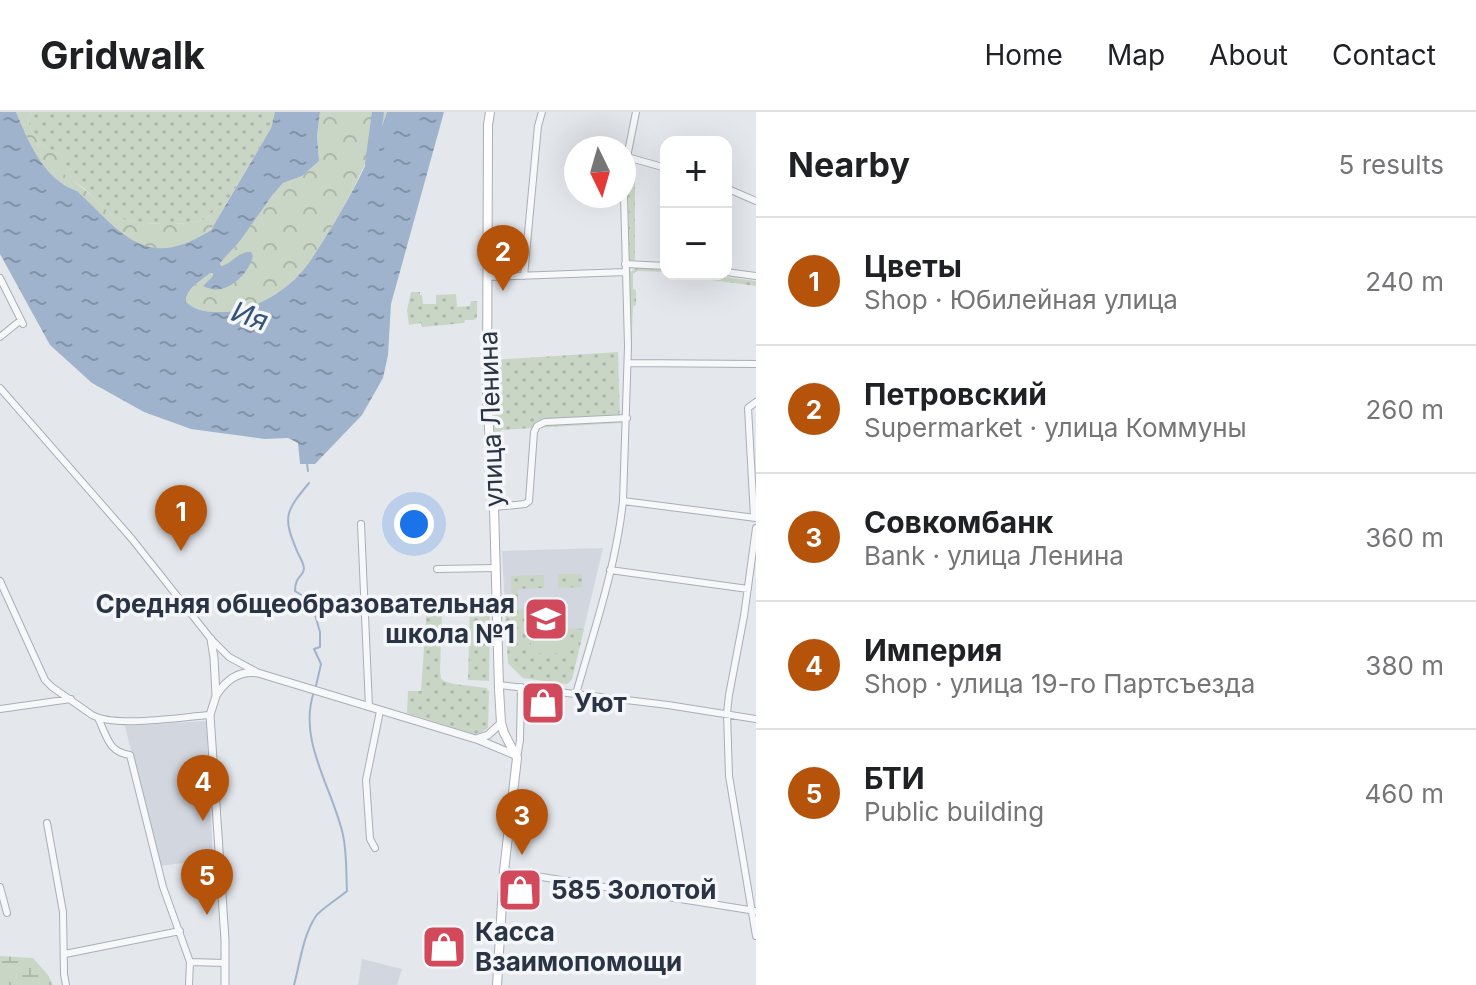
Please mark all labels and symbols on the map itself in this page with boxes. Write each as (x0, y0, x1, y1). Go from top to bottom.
north arrow (564, 136, 636, 208)
pin: 2 (477, 225, 529, 291)
water label: Ия (227, 294, 273, 338)
street label: улица Ленина (472, 330, 509, 508)
pin: 1 (155, 485, 207, 551)
your location (394, 504, 434, 544)
place label: Средняя общеобразовательная школа №1 (95, 588, 515, 649)
school or university icon: Средняя общеобразовательная школа №1 (522, 595, 570, 643)
shop icon: Уют (519, 679, 567, 727)
place label: Уют (574, 687, 627, 718)
pin: 4 (177, 755, 229, 821)
pin: 3 (496, 789, 548, 855)
pin: 5 (181, 849, 233, 915)
shop icon: 585 Золотой (496, 866, 544, 914)
place label: 585 Золотой (551, 874, 716, 905)
place label: Касса Взаимопомощи (475, 916, 682, 977)
shop icon: Касса Взаимопомощи (420, 923, 468, 971)

